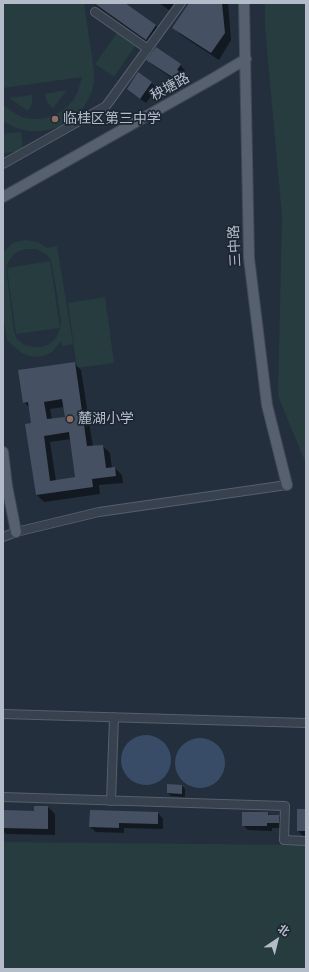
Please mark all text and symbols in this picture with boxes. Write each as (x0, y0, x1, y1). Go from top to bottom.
street label: 秧塘路 (148, 69, 192, 105)
place label: 临桂区第三中学 (63, 111, 161, 127)
marker: 临桂区第三中学 (50, 114, 60, 124)
street label: 三中路 (226, 225, 244, 267)
place label: 麓湖小学 (78, 411, 134, 427)
marker: 麓湖小学 (65, 414, 75, 424)
north arrow (257, 920, 297, 960)
text: 北 (275, 921, 292, 939)

